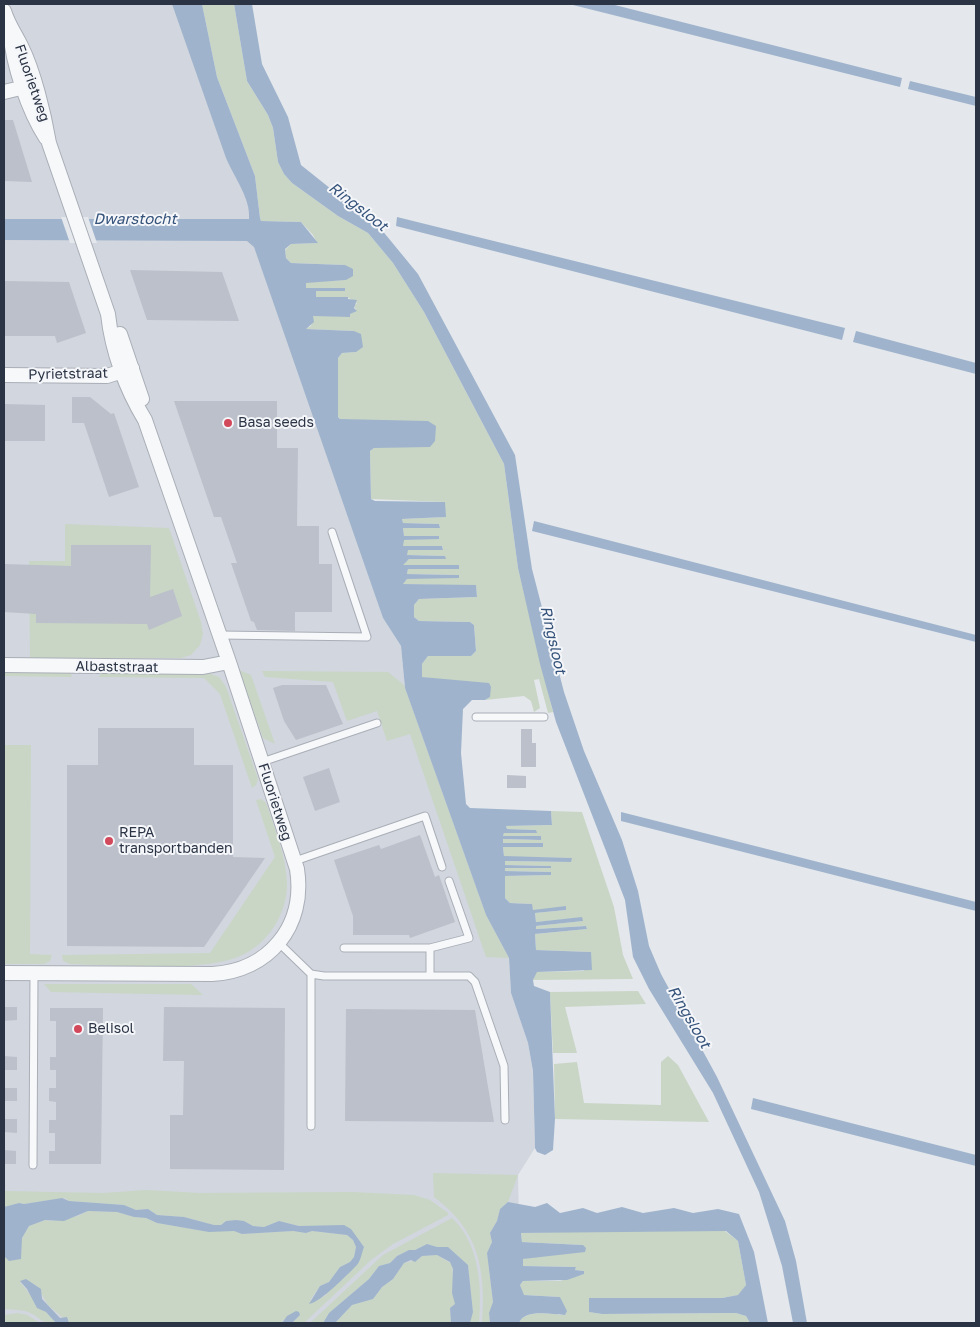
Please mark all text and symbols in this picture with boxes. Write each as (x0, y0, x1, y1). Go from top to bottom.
street label: Fluorietweg (11, 42, 53, 124)
water label: Ringsloot (325, 179, 391, 235)
water label: Dwarstocht (94, 210, 176, 228)
street label: Pyrietstraat (28, 365, 108, 383)
place label: Basa seeds (238, 415, 314, 431)
marker: Basa seeds (222, 417, 234, 429)
water label: Ringsloot (536, 604, 570, 676)
street label: Albaststraat (75, 658, 159, 676)
street label: Fluorietweg (255, 761, 295, 843)
place label: REPA transportbanden (119, 825, 233, 858)
marker: REPA transportbanden (103, 835, 115, 847)
water label: Ringsloot (664, 983, 714, 1051)
place label: Belisol (88, 1021, 134, 1037)
marker: Belisol (72, 1023, 84, 1035)

